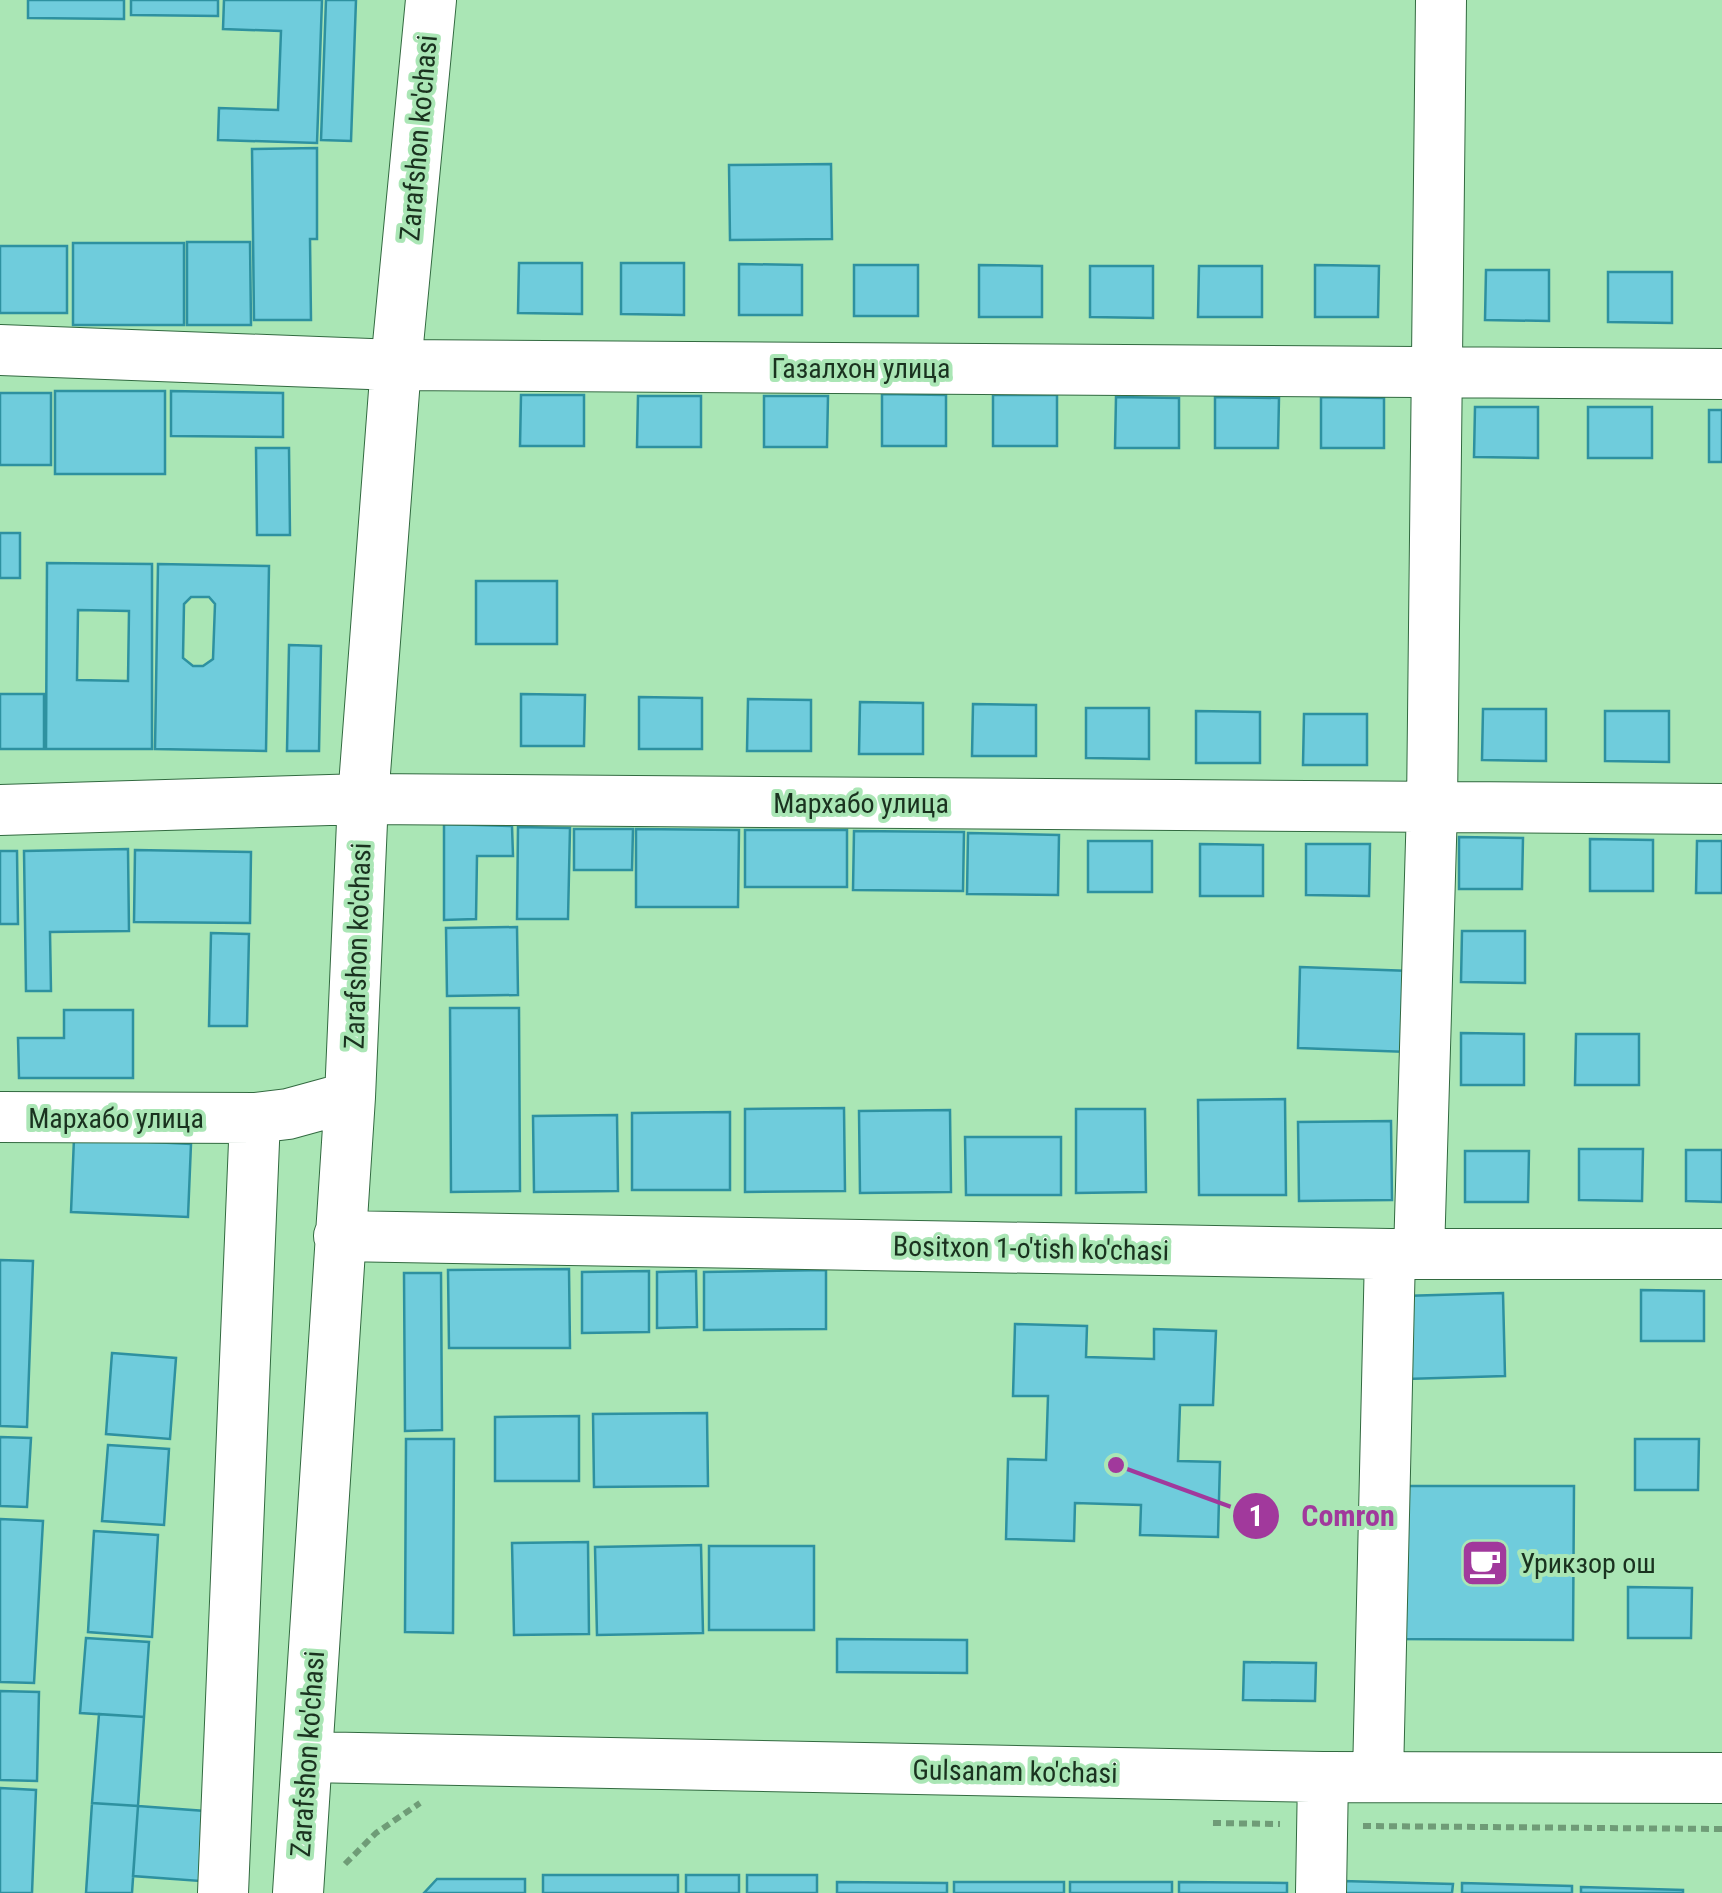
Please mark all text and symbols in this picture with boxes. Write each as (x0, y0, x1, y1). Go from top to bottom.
street label: Zarafshon ko'chasi (393, 34, 444, 242)
street label: Газалхон улица (772, 352, 950, 385)
street label: Мархабо улица (773, 787, 949, 820)
street label: Zarafshon ko'chasi (337, 842, 378, 1050)
street label: Мархабо улица (28, 1102, 204, 1135)
street label: Bositxon 1-o'tish ko'chasi (893, 1230, 1169, 1267)
callout: Сomron (1231, 1486, 1415, 1546)
text: 1 (1248, 1498, 1264, 1533)
text: Сomron (1301, 1498, 1395, 1533)
cafe icon: Урикзор ош (1459, 1537, 1511, 1589)
place label: Урикзор ош (1520, 1547, 1656, 1580)
street label: Zarafshon ko'chasi (284, 1650, 331, 1858)
street label: Gulsanam ko'chasi (912, 1753, 1118, 1790)

